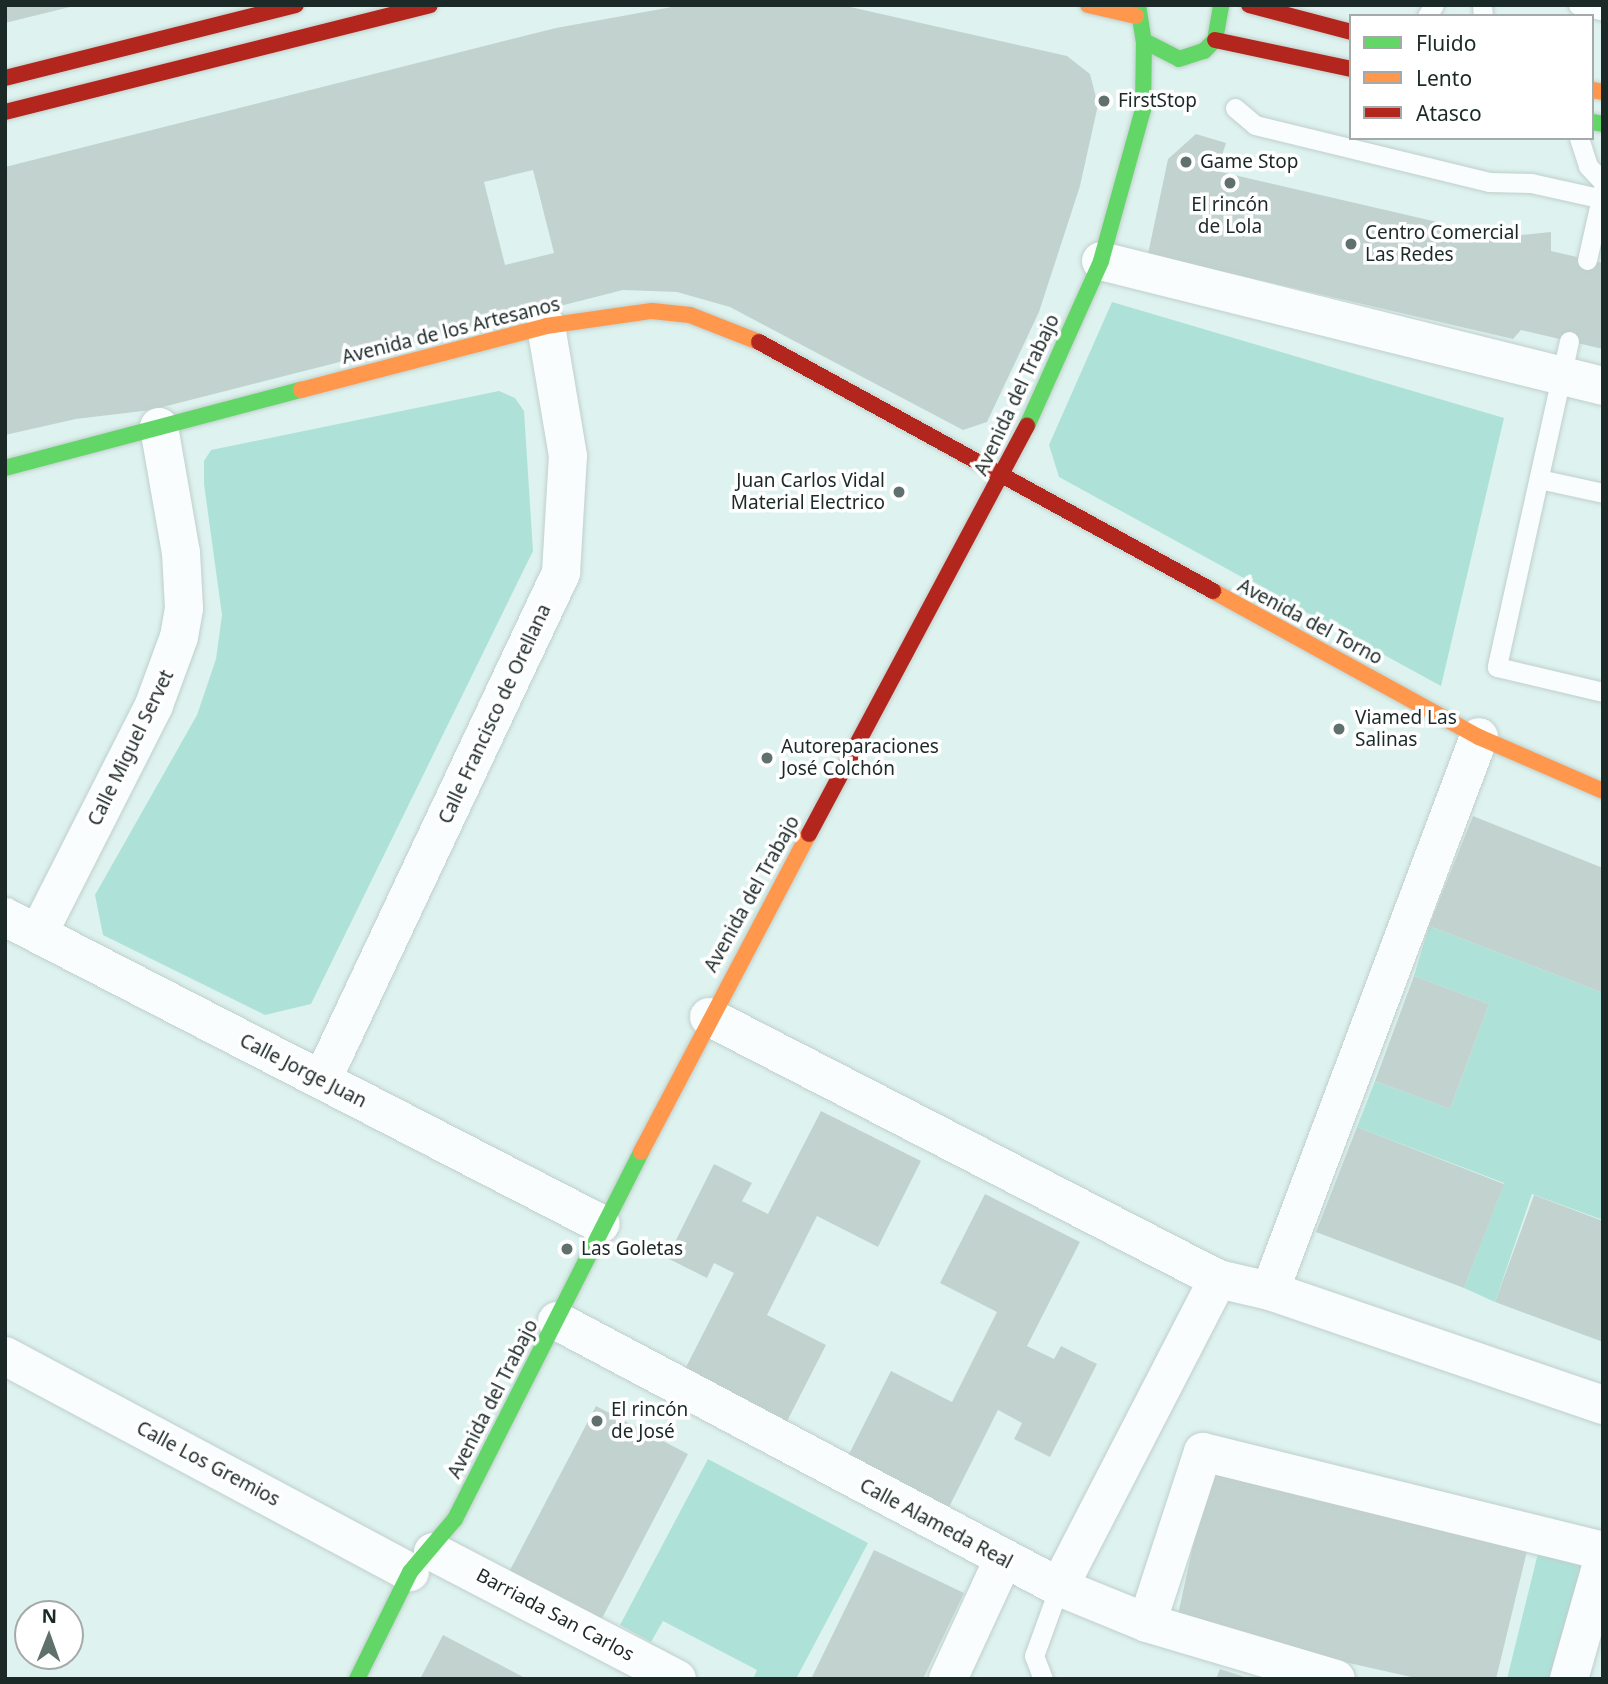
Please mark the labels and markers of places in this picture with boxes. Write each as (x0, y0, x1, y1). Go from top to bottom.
place label: FirstStop (1118, 90, 1197, 112)
marker: FirstStop (1096, 93, 1112, 109)
place label: Game Stop (1200, 151, 1298, 173)
marker: Game Stop (1178, 154, 1194, 170)
marker: El rincón de Lola (1222, 175, 1238, 191)
place label: El rincón de Lola (1191, 194, 1269, 238)
place label: Centro Comercial Las Redes (1365, 222, 1519, 266)
marker: Centro Comercial Las Redes (1343, 236, 1359, 252)
place label: Juan Carlos Vidal Material Electrico (731, 470, 885, 514)
marker: Juan Carlos Vidal Material Electrico (891, 484, 907, 500)
place label: Viamed Las Salinas (1355, 707, 1457, 751)
marker: Viamed Las Salinas (1329, 719, 1349, 739)
place label: Autoreparaciones José Colchón (781, 736, 939, 780)
marker: Autoreparaciones José Colchón (759, 750, 775, 766)
place label: Las Goletas (581, 1238, 683, 1260)
marker: Las Goletas (559, 1241, 575, 1257)
place label: El rincón de José (611, 1399, 688, 1443)
marker: El rincón de José (589, 1413, 605, 1429)

